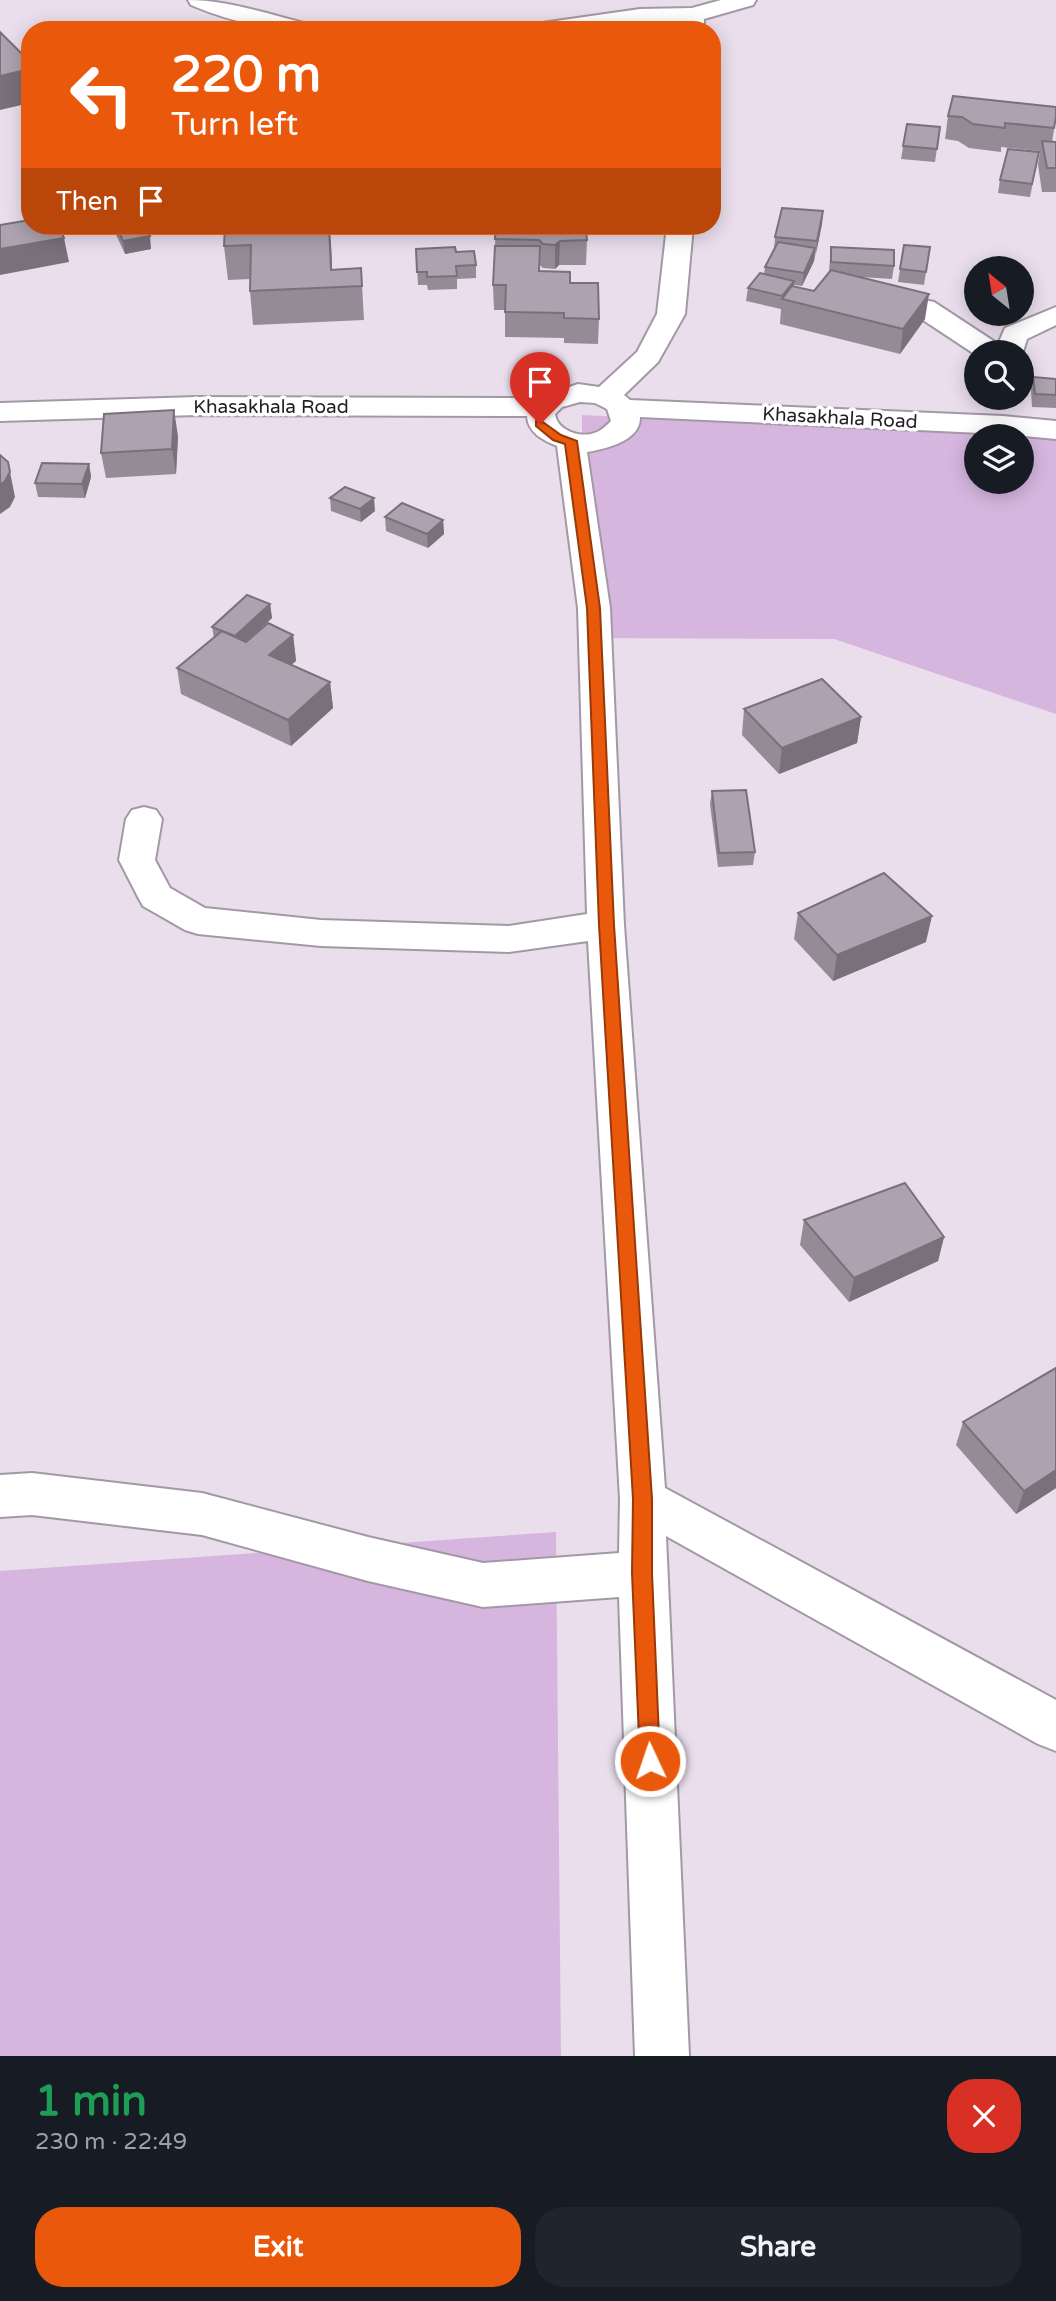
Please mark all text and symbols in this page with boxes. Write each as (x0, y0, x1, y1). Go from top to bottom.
text: 220 m (171, 46, 321, 105)
icon: left (56, 49, 147, 140)
text: Turn left (171, 106, 298, 144)
icon: arrive (132, 182, 170, 220)
text: Then (56, 186, 118, 217)
north arrow (964, 256, 1034, 326)
map controls (964, 256, 1034, 494)
button: search (964, 340, 1034, 410)
pin (510, 352, 570, 424)
icon: arrive (521, 363, 559, 401)
street label: Khasakhala Road (193, 396, 349, 418)
street label: Khasakhala Road (762, 403, 918, 433)
button: layers (964, 424, 1034, 494)
position arrow (613, 1724, 687, 1798)
text: 1 min (35, 2076, 147, 2127)
button: close (947, 2079, 1021, 2153)
text: 230 m · 22:49 (35, 2128, 187, 2156)
button: Exit (35, 2207, 521, 2287)
button: Share (535, 2207, 1021, 2287)

